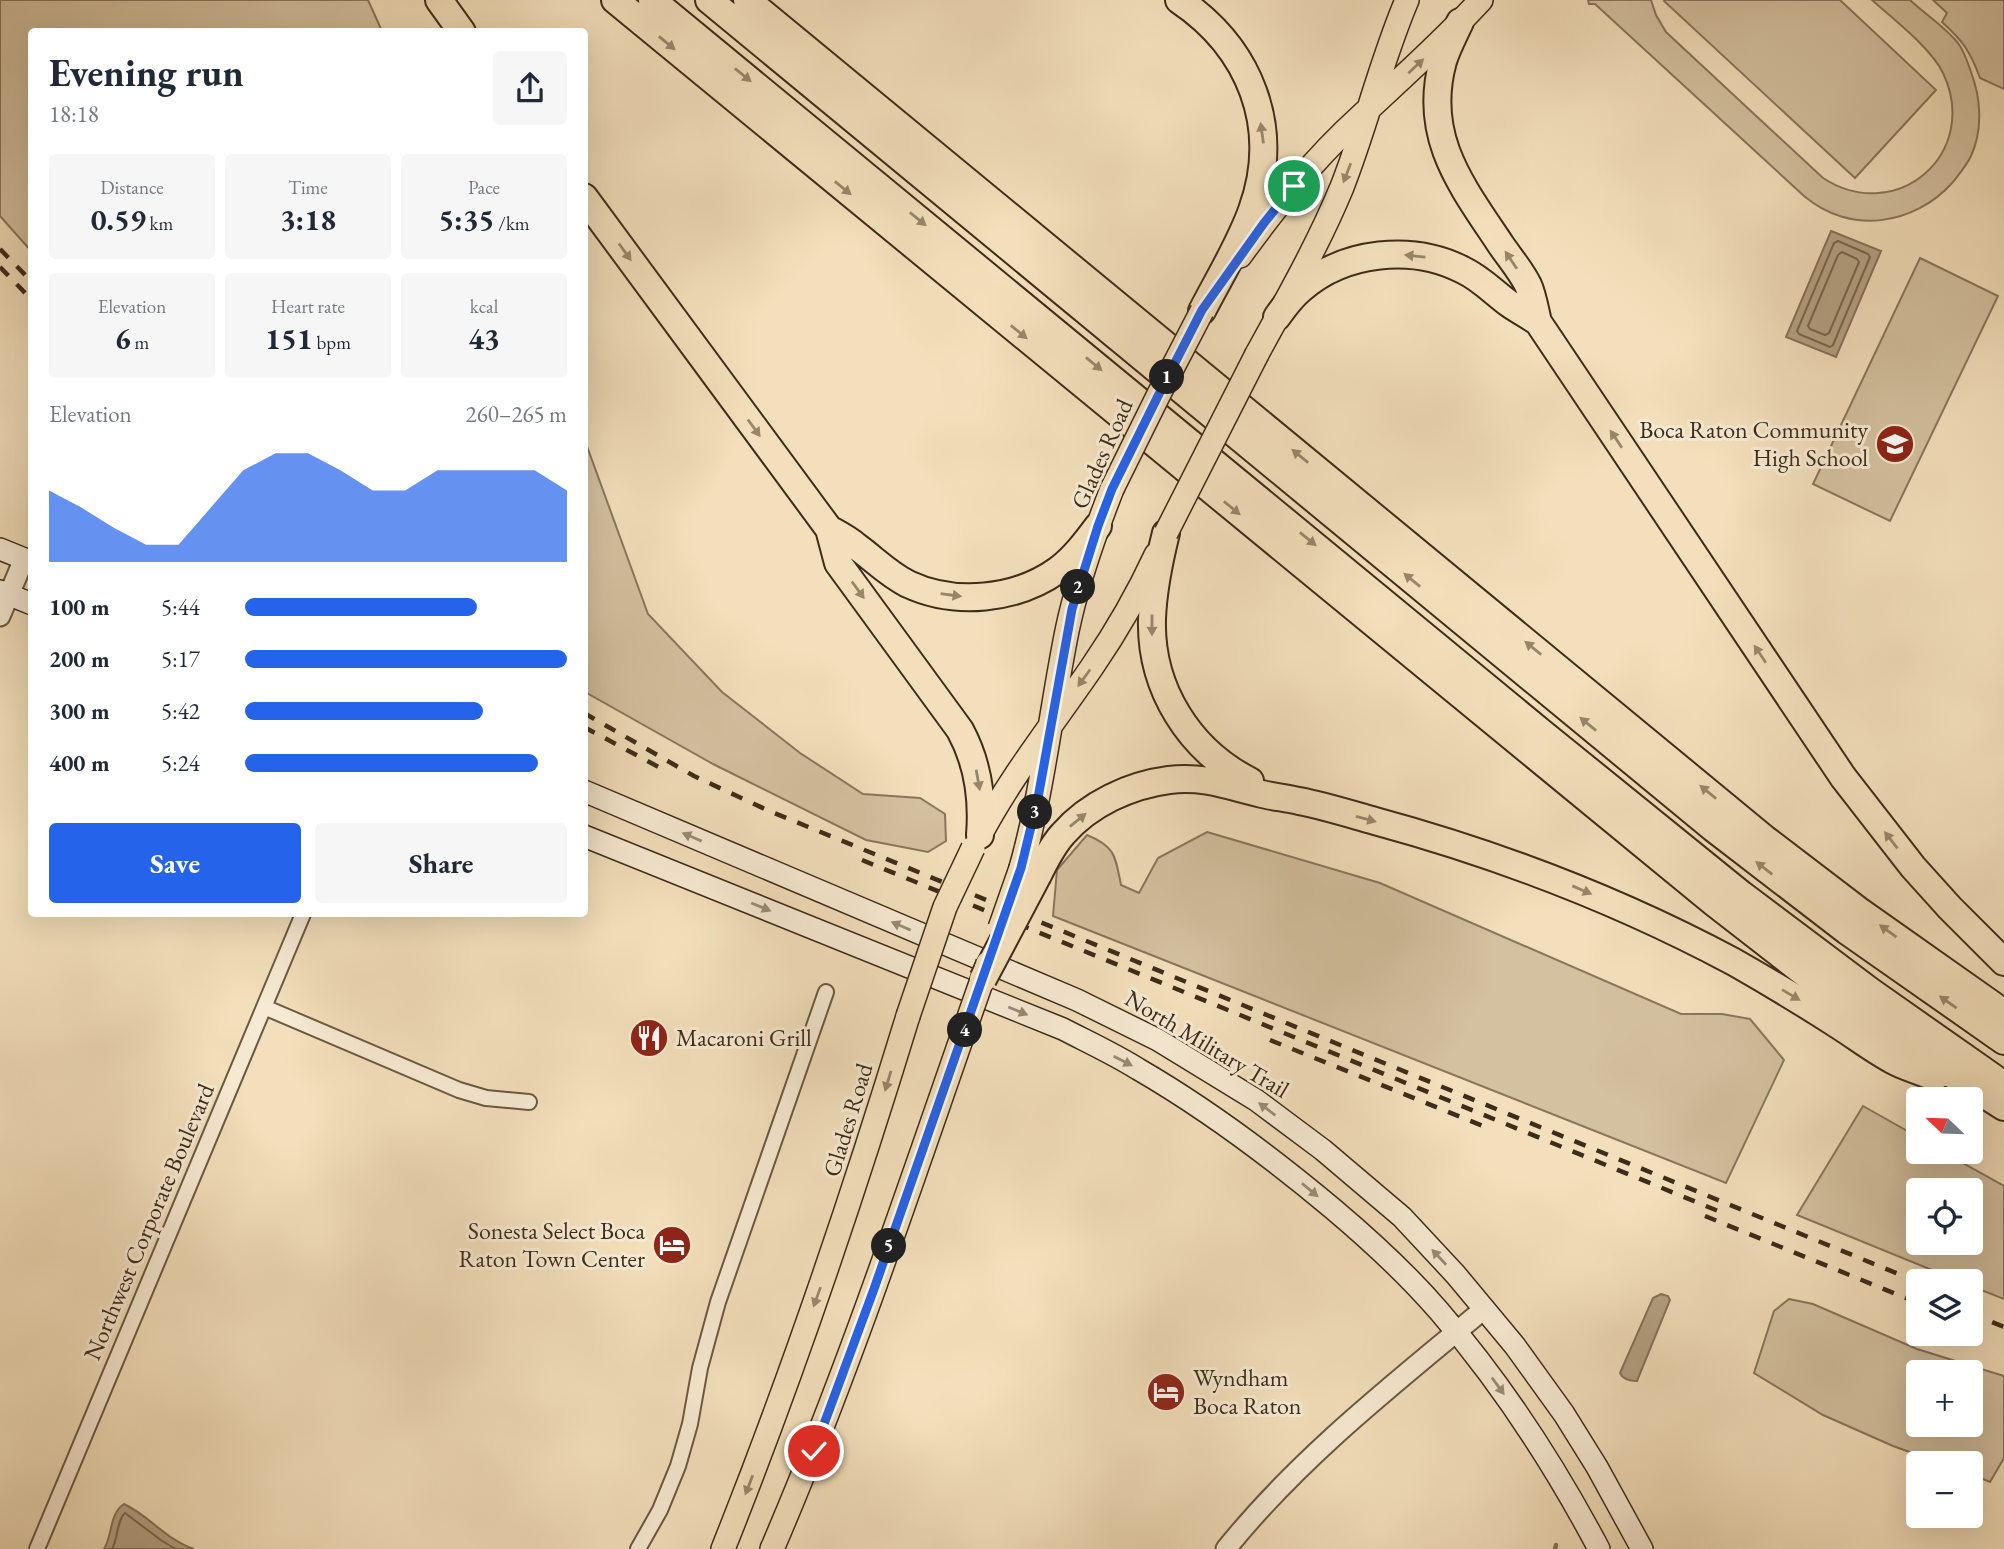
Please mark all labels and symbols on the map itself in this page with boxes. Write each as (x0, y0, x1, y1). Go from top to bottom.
one-way arrow (658, 36, 676, 51)
one-way arrow (1407, 58, 1424, 74)
one-way arrow (733, 67, 751, 82)
one-way arrow (1256, 122, 1267, 144)
pin (1264, 156, 1324, 216)
one-way arrow (1342, 162, 1353, 183)
one-way arrow (835, 180, 852, 195)
one-way arrow (910, 211, 927, 226)
one-way arrow (618, 243, 632, 262)
one-way arrow (1404, 251, 1426, 262)
one-way arrow (1504, 251, 1518, 269)
one-way arrow (1009, 325, 1027, 340)
one-way arrow (1085, 356, 1103, 371)
pin: 1 (1150, 360, 1184, 394)
street label: Glades Road (1064, 393, 1140, 514)
place label: Boca Raton Community High School (1639, 414, 1868, 473)
one-way arrow (747, 419, 761, 437)
school or university icon: Boca Raton Community High School (1874, 423, 1916, 465)
one-way arrow (1609, 430, 1623, 448)
one-way arrow (1292, 449, 1309, 464)
one-way arrow (1223, 501, 1241, 516)
one-way arrow (1299, 531, 1316, 546)
pin: 2 (1060, 570, 1096, 604)
one-way arrow (1404, 573, 1421, 588)
one-way arrow (850, 580, 865, 598)
one-way arrow (940, 590, 962, 601)
one-way arrow (1146, 614, 1158, 636)
one-way arrow (1524, 640, 1542, 655)
one-way arrow (1753, 645, 1767, 663)
one-way arrow (1078, 669, 1092, 687)
one-way arrow (1579, 717, 1597, 732)
one-way arrow (973, 769, 984, 791)
one-way arrow (1700, 785, 1718, 800)
pin: 3 (1018, 794, 1052, 830)
one-way arrow (1069, 813, 1087, 828)
one-way arrow (1356, 814, 1378, 825)
one-way arrow (681, 831, 702, 842)
one-way arrow (1884, 831, 1898, 849)
one-way arrow (1756, 861, 1774, 876)
one-way arrow (1572, 884, 1592, 896)
one-way arrow (751, 902, 772, 913)
one-way arrow (891, 920, 911, 932)
one-way arrow (1879, 924, 1897, 938)
street label: North Military Trail (1120, 982, 1295, 1105)
one-way arrow (1781, 989, 1800, 1002)
one-way arrow (1939, 995, 1957, 1009)
one-way arrow (1007, 1006, 1028, 1017)
pin: 4 (948, 1012, 982, 1048)
restaurant icon: Macaroni Grill (628, 1017, 670, 1059)
place label: Macaroni Grill (676, 1022, 812, 1053)
one-way arrow (1114, 1054, 1134, 1066)
street label: Glades Road (816, 1059, 880, 1180)
one-way arrow (882, 1071, 892, 1092)
street label: Northwest Corporate Boulevard (76, 1078, 221, 1365)
north arrow (1906, 1087, 1983, 1164)
one-way arrow (1259, 1101, 1277, 1116)
one-way arrow (1302, 1182, 1319, 1197)
place label: Sonesta Select Boca Raton Town Center (458, 1215, 645, 1274)
hotel icon: Sonesta Select Boca Raton Town Center (651, 1224, 693, 1266)
pin: 5 (872, 1228, 906, 1264)
one-way arrow (1431, 1248, 1447, 1266)
one-way arrow (811, 1287, 822, 1308)
place label: Wyndham Boca Raton (1193, 1362, 1302, 1421)
hotel icon: Wyndham Boca Raton (1145, 1371, 1187, 1413)
one-way arrow (1491, 1377, 1505, 1395)
pin (784, 1421, 844, 1481)
one-way arrow (743, 1474, 754, 1495)

